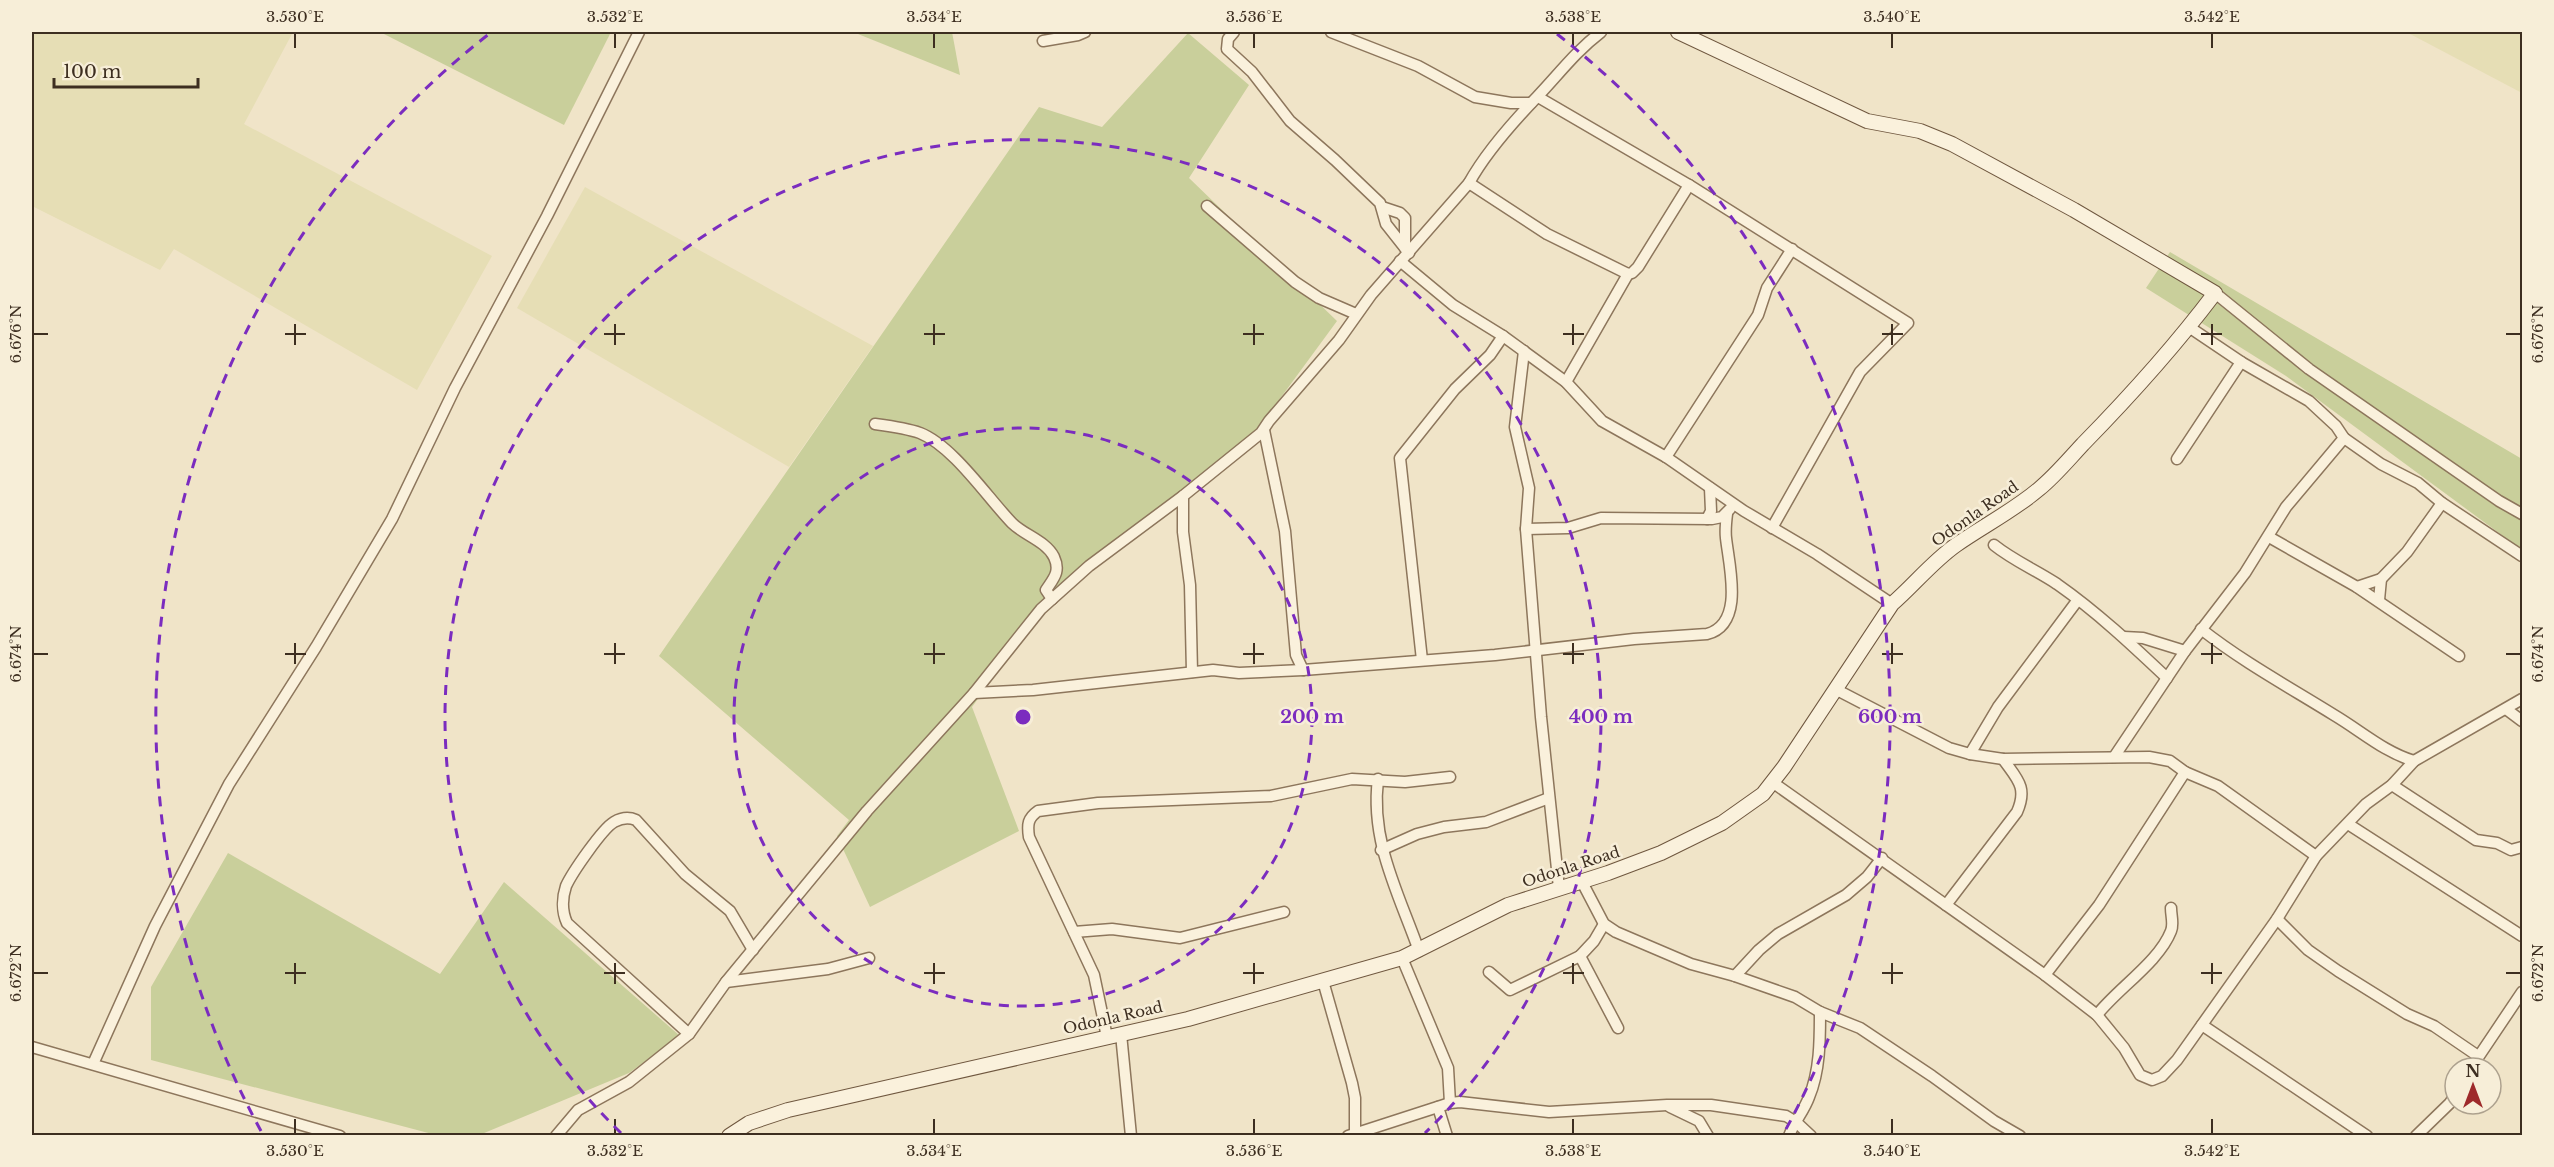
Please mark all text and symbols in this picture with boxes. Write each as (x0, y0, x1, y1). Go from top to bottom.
text: 3.530°E (266, 7, 324, 26)
text: 3.532°E (587, 7, 643, 26)
text: 3.534°E (906, 7, 962, 26)
text: 3.536°E (1226, 7, 1282, 26)
text: 3.538°E (1545, 7, 1601, 26)
text: 3.540°E (1863, 7, 1921, 26)
text: 3.542°E (2184, 7, 2240, 26)
scale bar (54, 51, 198, 89)
text: 100 m (63, 61, 121, 83)
text: 6.676°N (6, 305, 25, 363)
text: 6.676°N (2528, 305, 2547, 363)
street label: Odonla Road (1928, 477, 2022, 551)
text: 6.674°N (6, 625, 25, 683)
text: 6.674°N (2528, 625, 2547, 683)
text: 200 m (1280, 706, 1344, 728)
text: 400 m (1569, 706, 1633, 728)
text: 600 m (1858, 706, 1922, 728)
centre of rings (1013, 707, 1033, 727)
street label: Odonla Road (1520, 842, 1622, 891)
text: 6.672°N (6, 944, 25, 1002)
text: 6.672°N (2528, 944, 2547, 1002)
street label: Odonla Road (1061, 997, 1165, 1038)
north arrow (2443, 1056, 2503, 1116)
text: N (2465, 1061, 2481, 1081)
text: 3.530°E (266, 1141, 324, 1160)
text: 3.532°E (587, 1141, 643, 1160)
text: 3.534°E (906, 1141, 962, 1160)
text: 3.536°E (1226, 1141, 1282, 1160)
text: 3.538°E (1545, 1141, 1601, 1160)
text: 3.540°E (1863, 1141, 1921, 1160)
text: 3.542°E (2184, 1141, 2240, 1160)

